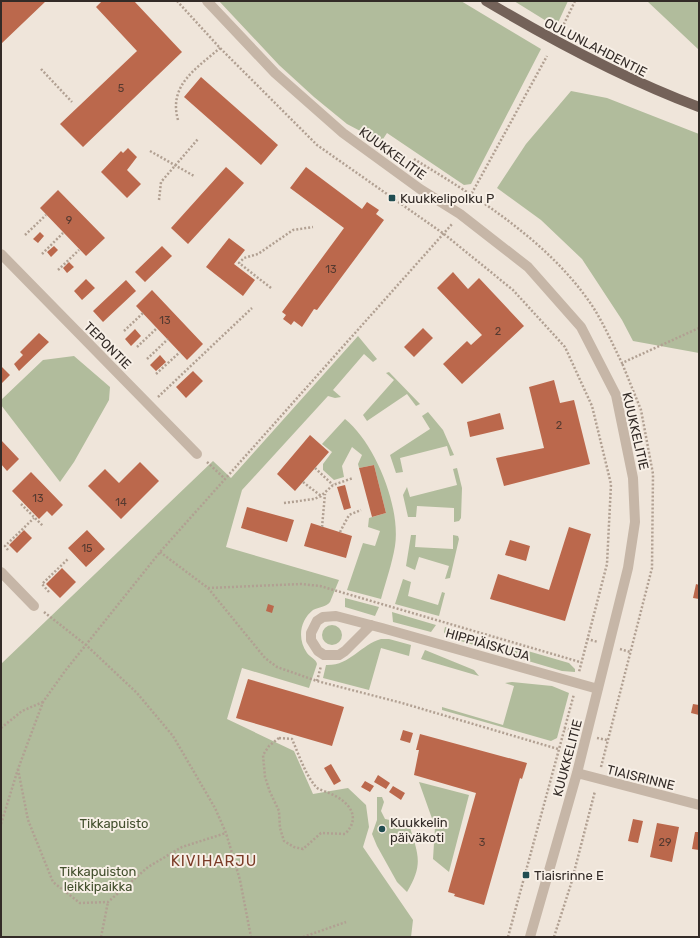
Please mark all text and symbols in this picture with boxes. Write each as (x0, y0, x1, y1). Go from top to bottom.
street label: OULUNLAHDENTIE (542, 15, 650, 80)
house number: 5 (118, 82, 125, 95)
street label: KUUKKELITIE (356, 124, 429, 183)
place label: Kuukkelipolku P (400, 191, 494, 206)
marker: Kuukkelipolku P (387, 193, 397, 203)
house number: 9 (66, 214, 72, 227)
house number: 13 (325, 263, 337, 276)
house number: 13 (159, 314, 171, 327)
street label: TEPONTIE (81, 319, 134, 372)
house number: 2 (495, 325, 501, 338)
street label: KUUKKELITIE (619, 391, 652, 472)
house number: 2 (556, 419, 562, 432)
house number: 13 (32, 492, 44, 505)
house number: 14 (115, 496, 127, 509)
house number: 15 (81, 542, 93, 555)
street label: HIPPIÄISKUJA (444, 625, 532, 664)
street label: KUUKKELITIE (550, 718, 585, 798)
street label: TIAISRINNE (605, 762, 676, 793)
place label: Kuukkelin päiväkoti (390, 815, 448, 845)
park label: Tikkapuisto (80, 816, 148, 831)
marker: Kuukkelin päiväkoti (377, 824, 387, 834)
house number: 3 (479, 836, 486, 849)
house number: 29 (659, 836, 671, 849)
district label: KIVIHARJU (171, 852, 257, 870)
park label: Tikkapuiston leikkipaikka (60, 864, 136, 894)
place label: Tiaisrinne E (534, 868, 604, 883)
marker: Tiaisrinne E (521, 870, 531, 880)

